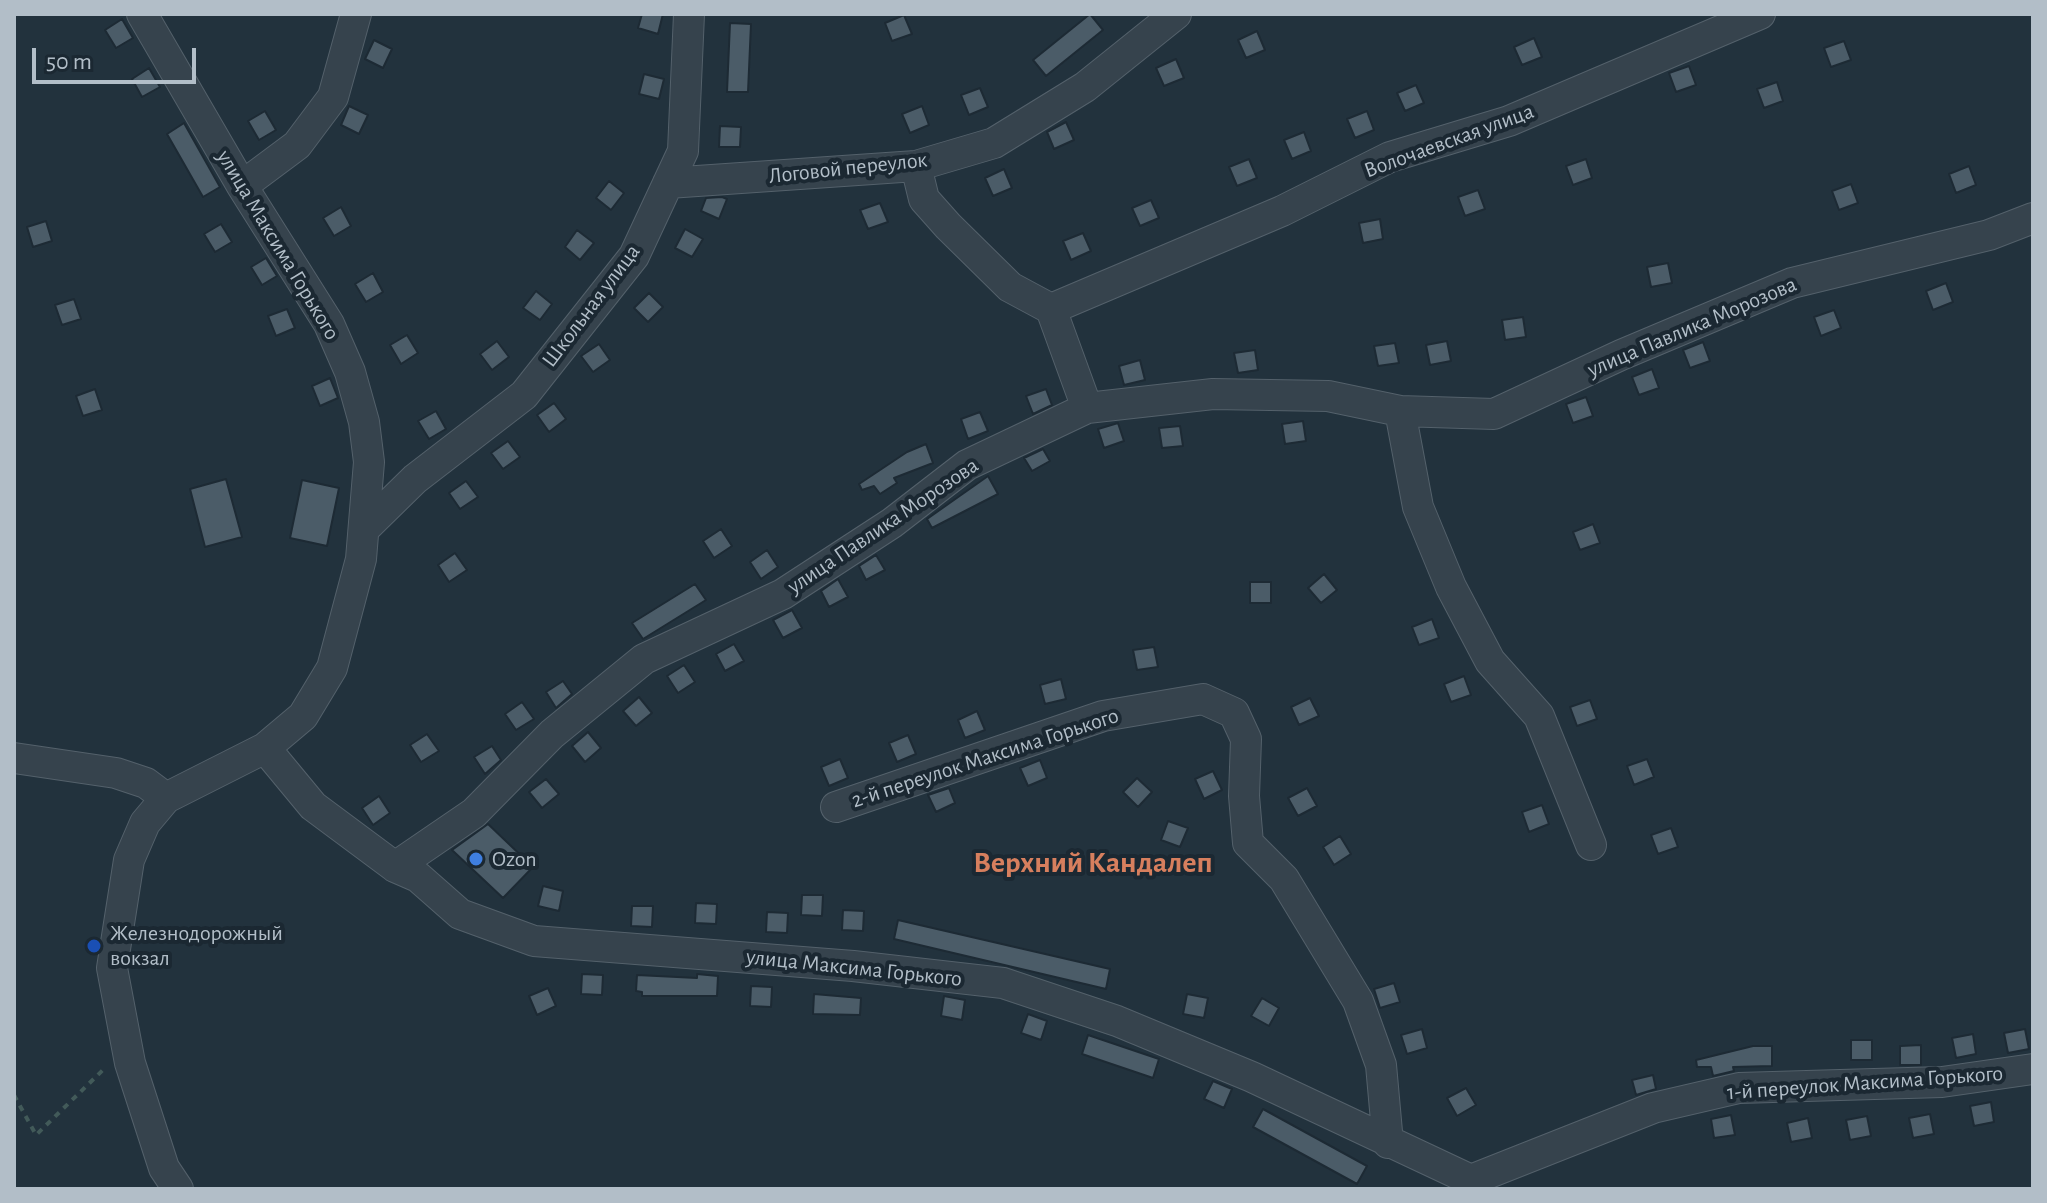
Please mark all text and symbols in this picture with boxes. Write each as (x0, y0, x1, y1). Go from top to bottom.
scale bar (36, 32, 200, 82)
text: 50 m (46, 50, 92, 74)
street label: Волочаевская улица (1361, 98, 1537, 184)
street label: улица Максима Горького (211, 145, 345, 345)
street label: Логовой переулок (767, 147, 929, 189)
street label: Школьная улица (536, 239, 646, 373)
street label: улица Павлика Морозова (1584, 271, 1800, 383)
street label: улица Павлика Морозова (783, 452, 983, 600)
street label: 2-й переулок Максима Горького (848, 702, 1122, 814)
district label: Верхний Кандалеп (973, 845, 1213, 881)
place label: Ozon (492, 846, 537, 872)
marker: Ozon (467, 850, 485, 868)
place label: Железнодорожный вокзал (110, 920, 283, 972)
marker: Железнодорожный вокзал (85, 937, 103, 955)
street label: улица Максима Горького (745, 944, 963, 992)
street label: 1-й переулок Максима Горького (1726, 1060, 2004, 1106)

